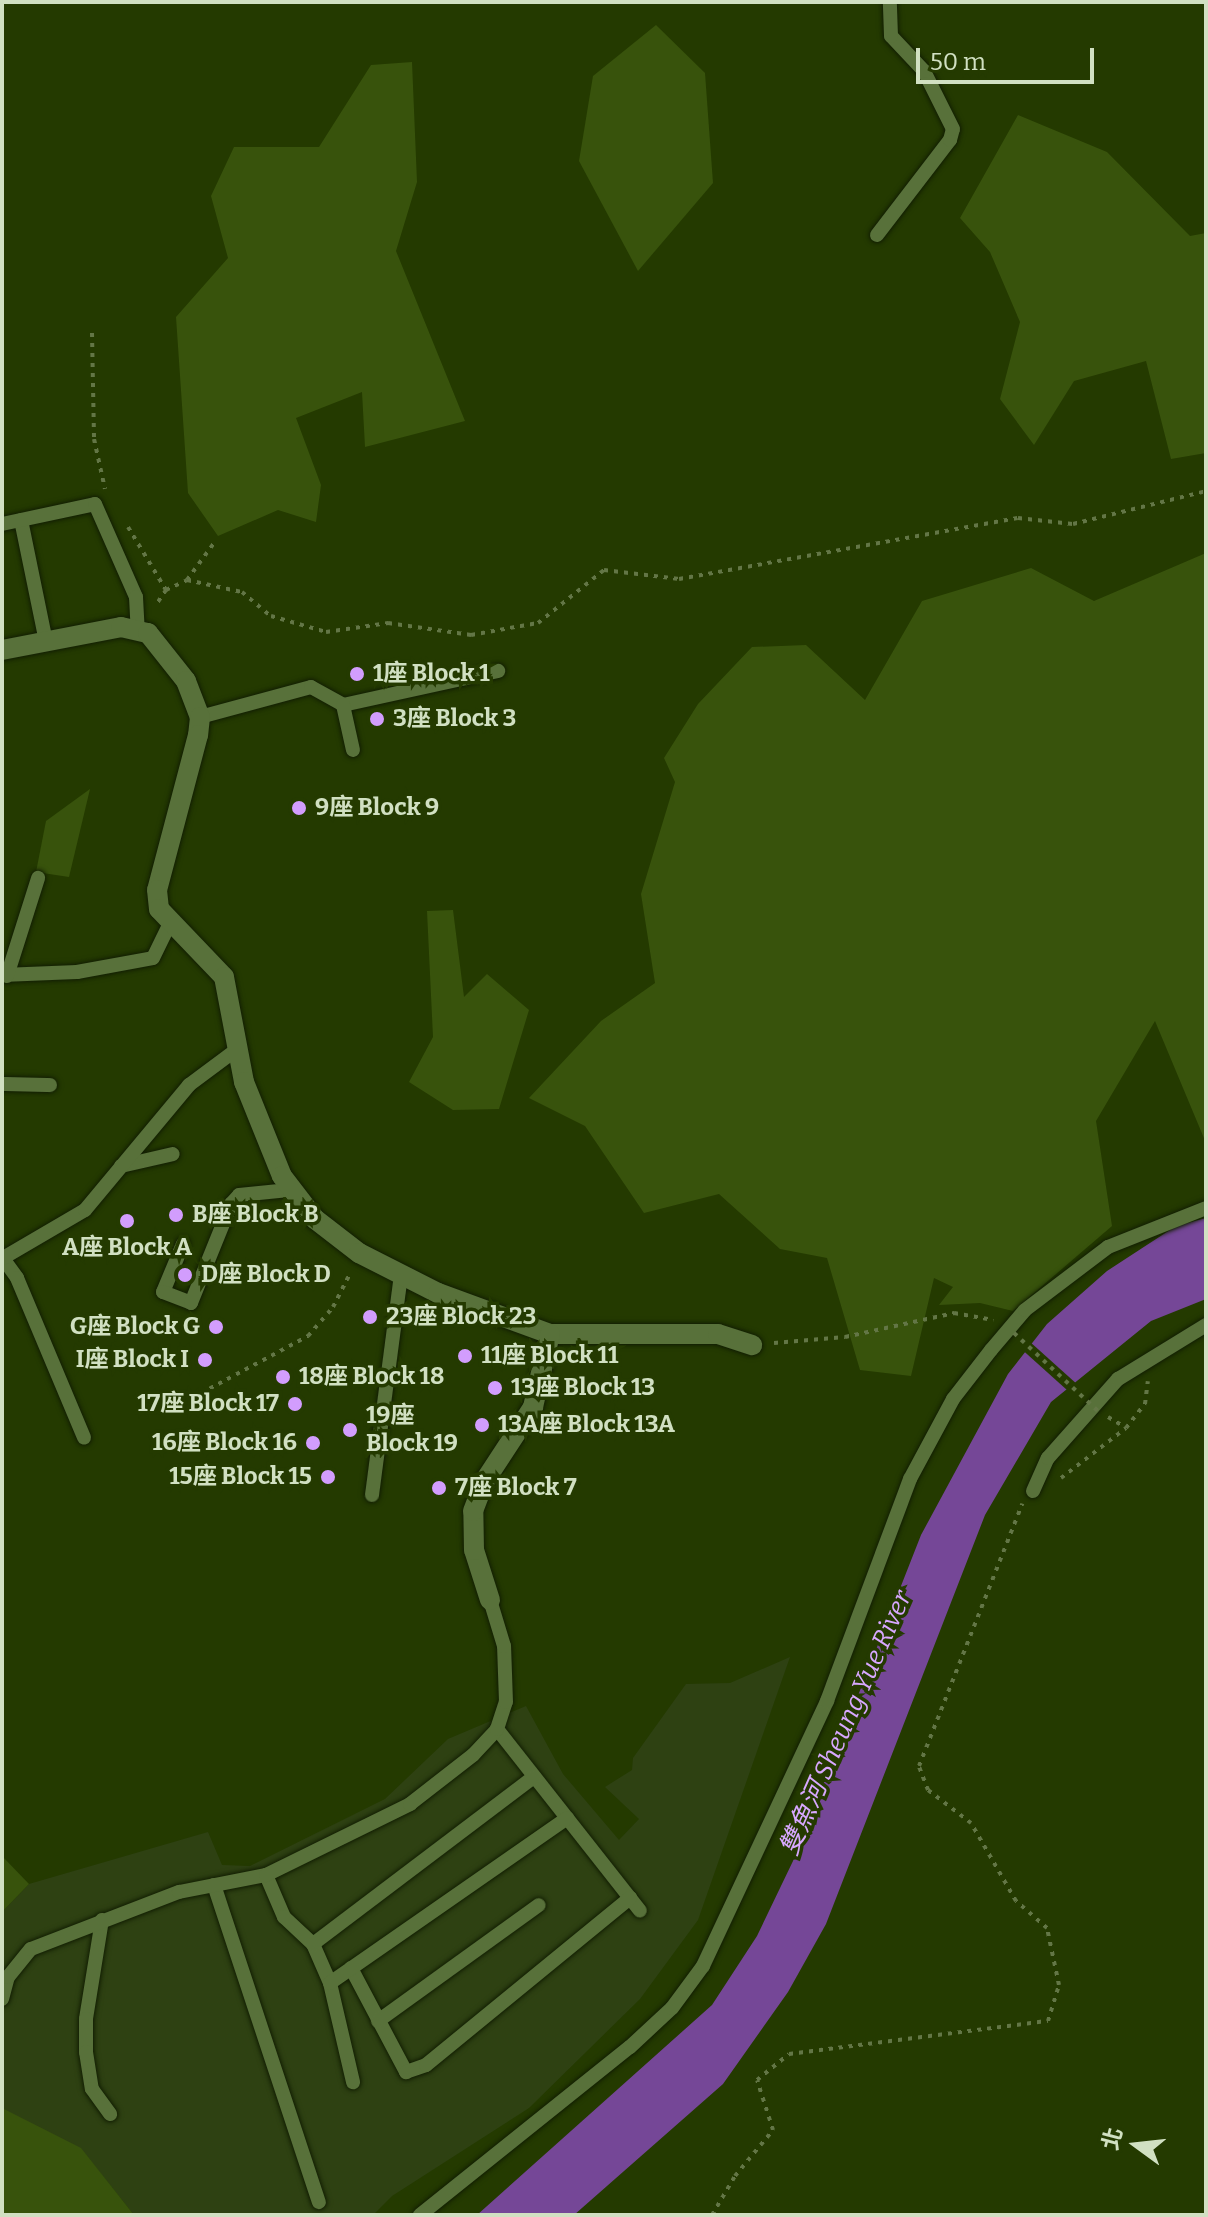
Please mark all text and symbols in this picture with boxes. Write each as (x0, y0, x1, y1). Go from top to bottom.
scale bar (920, 32, 1098, 82)
text: 50 m (930, 48, 986, 76)
place label: 1座 Block 1 (373, 660, 490, 688)
marker: 1座 Block 1 (348, 665, 366, 683)
place label: 3座 Block 3 (393, 705, 516, 733)
marker: 3座 Block 3 (368, 710, 386, 728)
place label: 9座 Block 9 (315, 794, 439, 822)
marker: 9座 Block 9 (290, 799, 308, 817)
place label: B座 Block B (192, 1201, 319, 1229)
marker: B座 Block B (167, 1206, 185, 1224)
marker: A座 Block A (118, 1212, 136, 1230)
place label: A座 Block A (62, 1234, 192, 1262)
place label: D座 Block D (201, 1261, 331, 1289)
marker: D座 Block D (176, 1266, 194, 1284)
place label: 23座 Block 23 (386, 1303, 536, 1331)
marker: 23座 Block 23 (361, 1308, 379, 1326)
place label: G座 Block G (70, 1313, 200, 1341)
marker: G座 Block G (207, 1318, 225, 1336)
place label: 11座 Block 11 (481, 1342, 618, 1370)
place label: I座 Block I (76, 1346, 189, 1374)
marker: 11座 Block 11 (456, 1347, 474, 1365)
marker: I座 Block I (196, 1351, 214, 1369)
place label: 18座 Block 18 (299, 1363, 444, 1391)
marker: 18座 Block 18 (274, 1368, 292, 1386)
place label: 13座 Block 13 (511, 1374, 655, 1402)
marker: 13座 Block 13 (486, 1379, 504, 1397)
place label: 17座 Block 17 (137, 1390, 279, 1418)
marker: 17座 Block 17 (286, 1395, 304, 1413)
place label: 19座 Block 19 (366, 1402, 458, 1458)
place label: 13A座 Block 13A (498, 1411, 675, 1439)
marker: 13A座 Block 13A (473, 1416, 491, 1434)
marker: 19座 Block 19 (341, 1421, 359, 1439)
place label: 16座 Block 16 (152, 1429, 297, 1457)
marker: 16座 Block 16 (304, 1434, 322, 1452)
place label: 15座 Block 15 (169, 1463, 312, 1491)
marker: 15座 Block 15 (319, 1468, 337, 1486)
place label: 7座 Block 7 (455, 1474, 577, 1502)
marker: 7座 Block 7 (430, 1479, 448, 1497)
water label: 雙魚河 Sheung Yue River (774, 1586, 918, 1860)
north arrow (1096, 2105, 1176, 2185)
text: 北 (1096, 2125, 1128, 2153)

